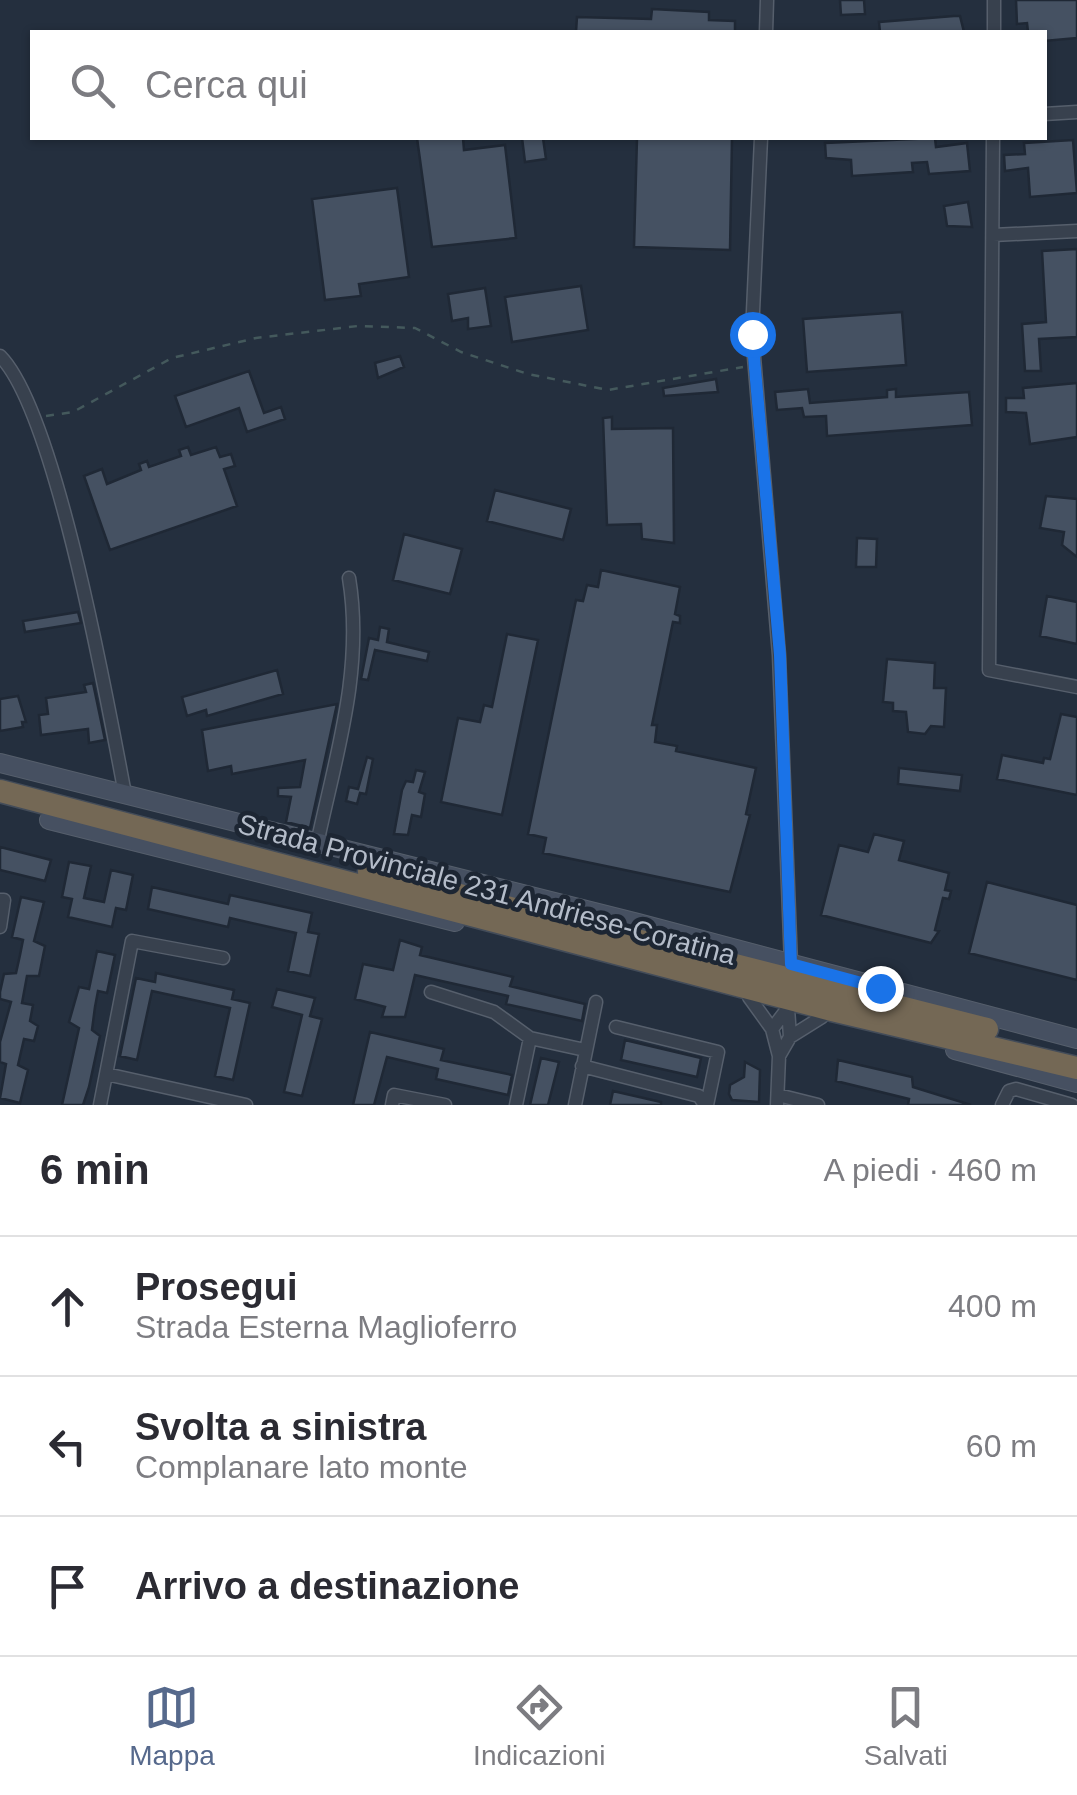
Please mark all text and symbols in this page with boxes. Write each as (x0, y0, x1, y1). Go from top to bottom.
search box (30, 30, 1047, 140)
icon: search (65, 58, 120, 113)
text: Cerca qui (145, 64, 308, 106)
route start (730, 312, 776, 358)
street label: Strada Provinciale 231 Andriese-Coratina (235, 808, 739, 971)
route end (858, 966, 904, 1012)
text: 6 min (40, 1146, 150, 1193)
text: A piedi · 460 m (824, 1152, 1037, 1188)
text: Prosegui (135, 1266, 298, 1308)
icon: ahead (40, 1279, 95, 1334)
text: 400 m (948, 1288, 1037, 1324)
text: Strada Esterna Maglioferro (135, 1309, 517, 1345)
text: Svolta a sinistra (135, 1406, 426, 1448)
icon: left (40, 1419, 95, 1474)
text: 60 m (966, 1428, 1037, 1464)
text: Complanare lato monte (135, 1449, 468, 1485)
icon: arrive (40, 1559, 95, 1614)
text: Arrivo a destinazione (135, 1565, 519, 1607)
tab: Mappa (129, 1680, 215, 1772)
tab: Indicazioni (473, 1680, 605, 1772)
tab: Salvati (864, 1680, 948, 1772)

